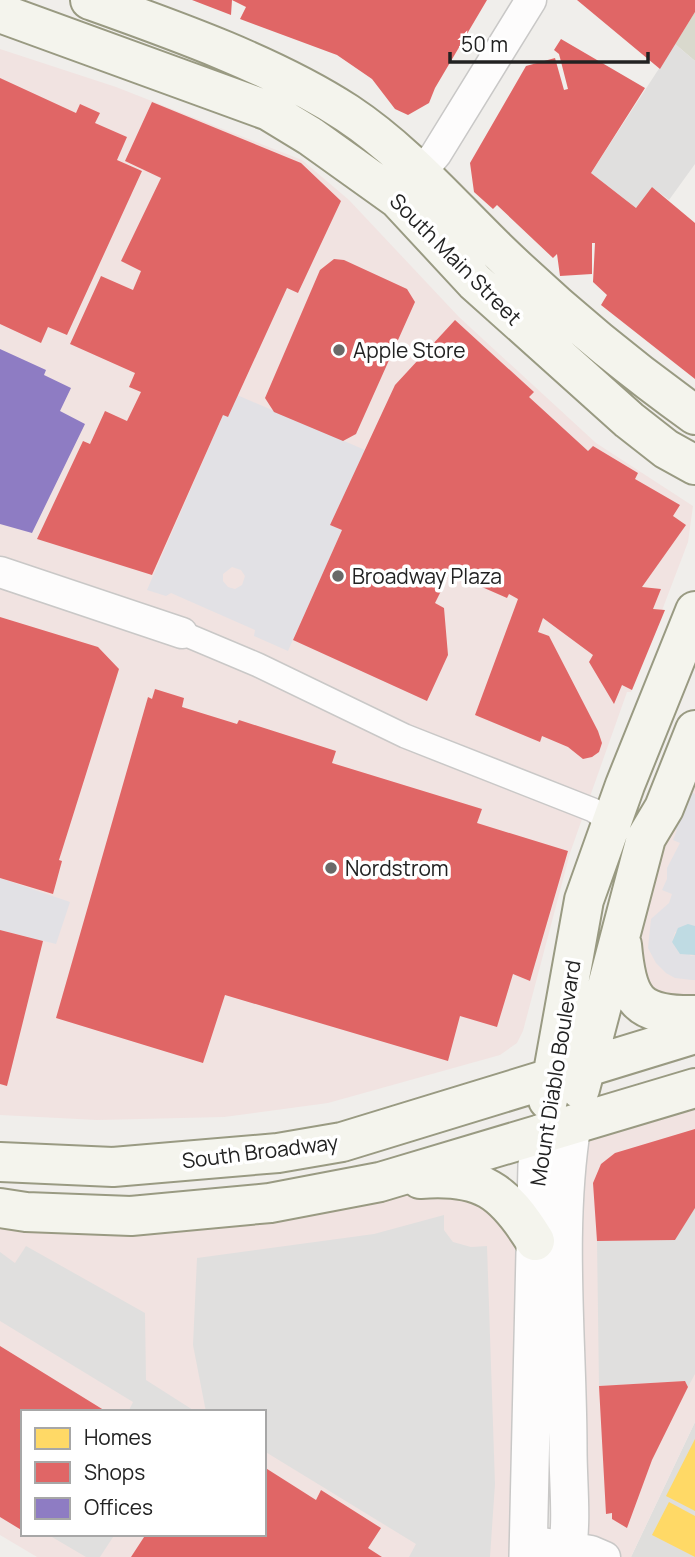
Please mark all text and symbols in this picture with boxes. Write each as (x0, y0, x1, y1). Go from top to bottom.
scale bar (450, 21, 648, 65)
text: 50 m (461, 30, 508, 58)
street label: South Main Street (384, 187, 528, 331)
place label: Apple Store (353, 336, 466, 364)
marker: Apple Store (331, 342, 347, 358)
place label: Broadway Plaza (352, 562, 502, 590)
marker: Broadway Plaza (330, 568, 346, 584)
place label: Nordstrom (345, 854, 449, 882)
marker: Nordstrom (323, 860, 339, 876)
street label: Mount Diablo Boulevard (523, 958, 587, 1188)
street label: South Broadway (180, 1128, 340, 1174)
legend (21, 1410, 266, 1536)
text: Homes (84, 1423, 152, 1451)
text: Shops (84, 1458, 145, 1486)
text: Offices (84, 1493, 153, 1521)

